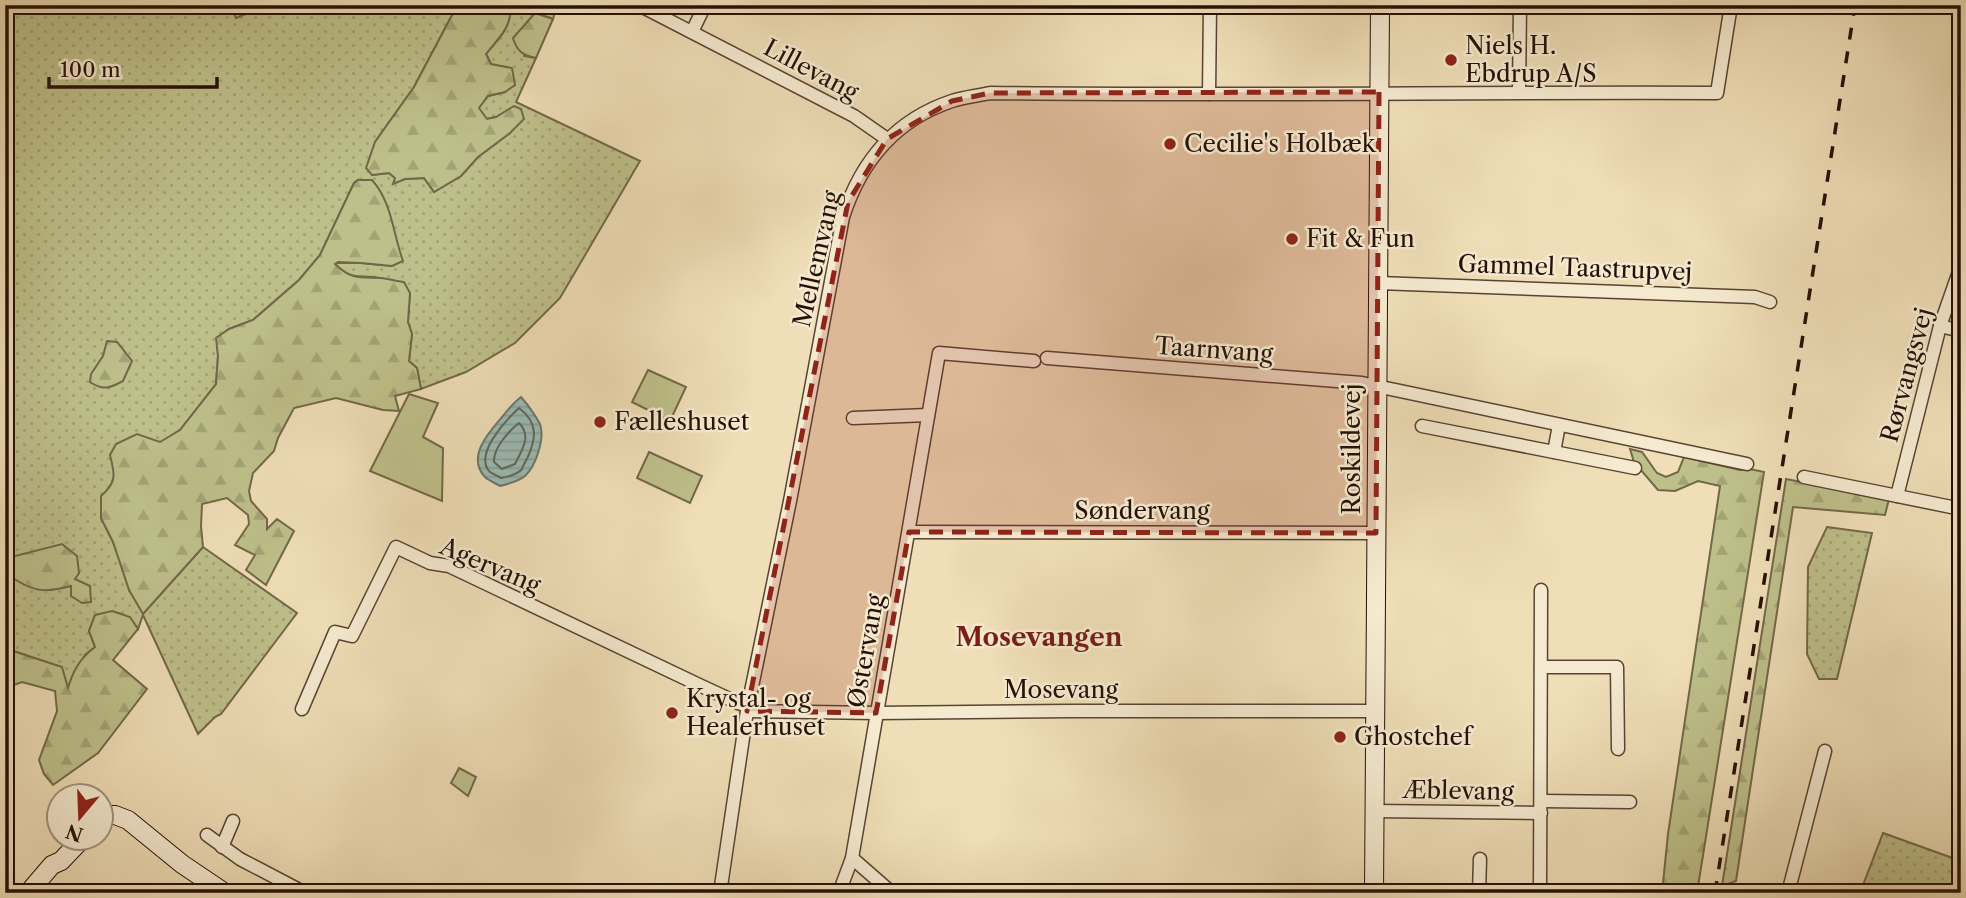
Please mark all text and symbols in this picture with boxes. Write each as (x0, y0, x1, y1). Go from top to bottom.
place label: Niels H. Ebdrup A/S (1465, 31, 1597, 88)
street label: Lillevang (759, 33, 864, 107)
scale bar (49, 46, 217, 90)
marker: Niels H. Ebdrup A/S (1443, 52, 1459, 68)
text: 100 m (60, 57, 121, 82)
place label: Cecilie's Holbæk (1184, 129, 1377, 158)
marker: Cecilie's Holbæk (1162, 136, 1178, 152)
street label: Mellemvang (787, 187, 846, 330)
place label: Fit & Fun (1306, 224, 1415, 253)
marker: Fit & Fun (1284, 231, 1300, 247)
street label: Gammel Taastrupvej (1457, 249, 1693, 286)
street label: Rørvangsvej (1875, 304, 1938, 445)
street label: Taarnvang (1154, 331, 1274, 368)
street label: Roskildevej (1337, 383, 1366, 515)
place label: Fælleshuset (614, 407, 750, 436)
marker: Fælleshuset (592, 414, 608, 430)
street label: Søndervang (1074, 496, 1210, 525)
street label: Agervang (435, 531, 545, 600)
street label: Østervang (841, 591, 890, 710)
district label: Mosevangen (955, 621, 1123, 653)
street label: Mosevang (1004, 675, 1119, 704)
place label: Krystal- og Healerhuset (686, 684, 825, 741)
marker: Krystal- og Healerhuset (664, 705, 680, 721)
place label: Ghostchef (1354, 722, 1474, 751)
marker: Ghostchef (1332, 729, 1348, 745)
street label: Æblevang (1401, 775, 1515, 806)
north arrow (46, 782, 116, 852)
text: N (63, 819, 86, 846)

